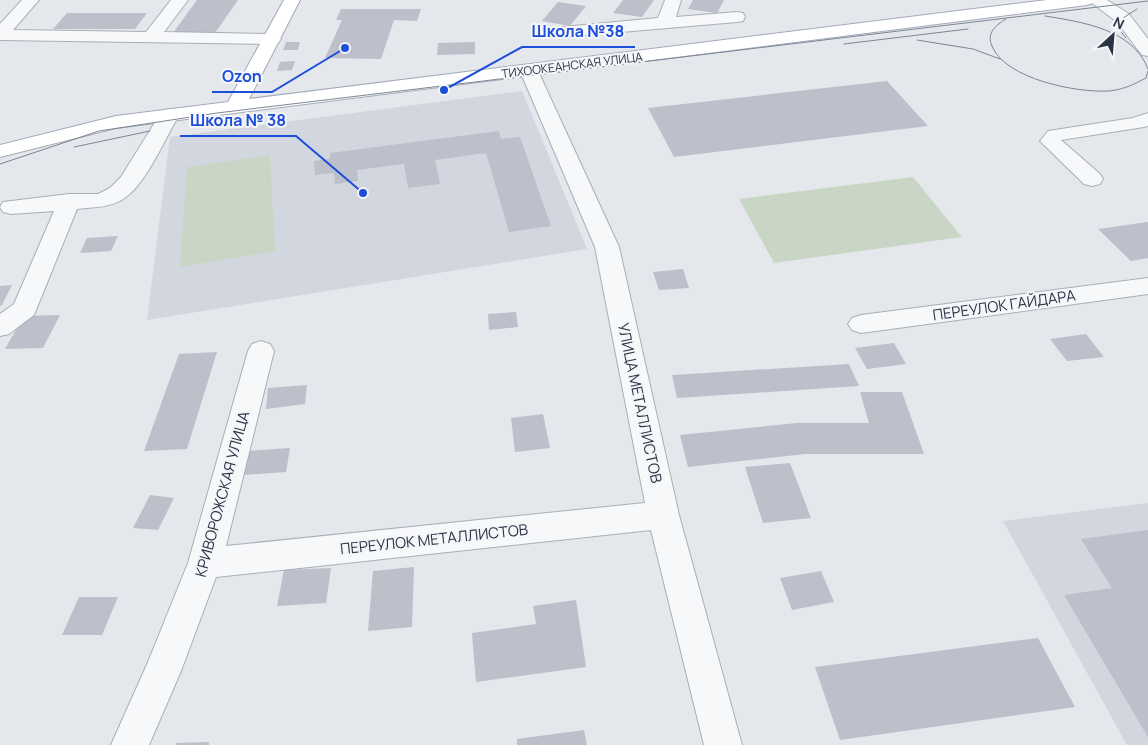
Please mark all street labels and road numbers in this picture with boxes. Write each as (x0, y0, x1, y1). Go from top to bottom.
street label: ТИХООКЕАНСКАЯ УЛИЦА (500, 48, 644, 82)
street label: ПЕРЕУЛОК ГАЙДАРА (931, 285, 1077, 325)
street label: УЛИЦА МЕТАЛЛИСТОВ (613, 321, 667, 485)
street label: КРИВОРОЖСКАЯ УЛИЦА (190, 408, 254, 579)
street label: ПЕРЕУЛОК МЕТАЛЛИСТОВ (339, 519, 529, 559)

